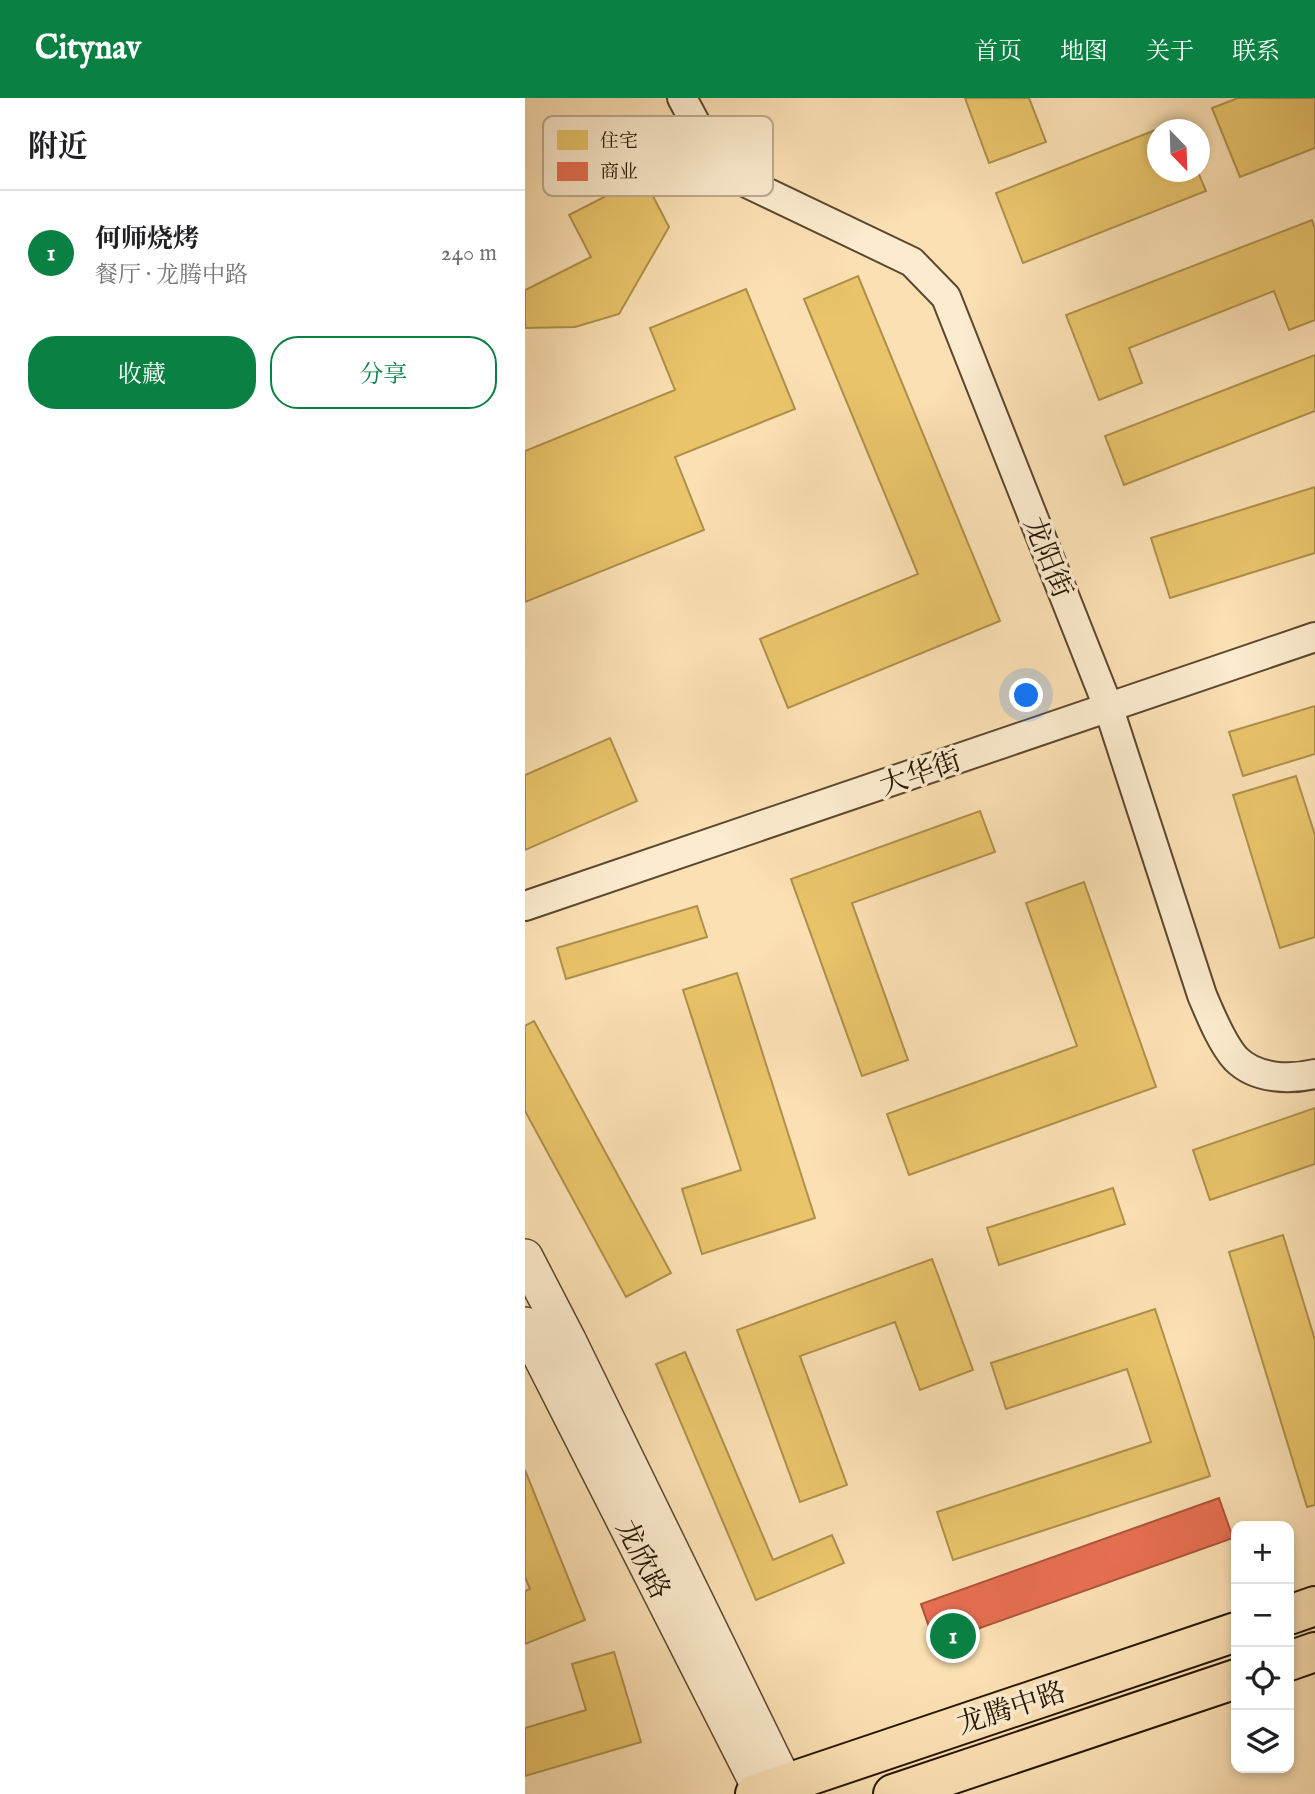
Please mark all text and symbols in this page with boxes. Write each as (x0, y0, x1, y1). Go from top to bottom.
text: Citynav (35, 28, 141, 70)
text: 首页 (974, 37, 1022, 68)
text: 地图 (1060, 37, 1108, 68)
text: 关于 (1146, 37, 1194, 68)
text: 联系 (1232, 37, 1280, 68)
legend (543, 116, 773, 196)
north arrow (1147, 119, 1210, 182)
text: 附近 (28, 129, 88, 167)
text: 住宅 (600, 130, 638, 154)
text: 商业 (600, 161, 638, 185)
text: 何师烧烤 (95, 223, 199, 256)
text: 1 (47, 239, 55, 268)
text: 240 m (441, 239, 497, 268)
text: 餐厅 · 龙腾中路 (95, 261, 248, 290)
button: 收藏 (28, 336, 256, 409)
button: 分享 (270, 336, 497, 409)
street label: 龙阳街 (1015, 512, 1079, 603)
your location (1009, 678, 1043, 712)
street label: 大华街 (875, 744, 966, 805)
street label: 龙欣路 (607, 1515, 676, 1606)
map controls (1231, 1521, 1294, 1773)
button: + (1231, 1521, 1294, 1584)
button: − (1231, 1584, 1294, 1647)
pin: 1 (930, 1610, 976, 1662)
button: locate (1231, 1647, 1294, 1710)
street label: 龙腾中路 (953, 1675, 1070, 1743)
button: layers (1231, 1710, 1294, 1773)

